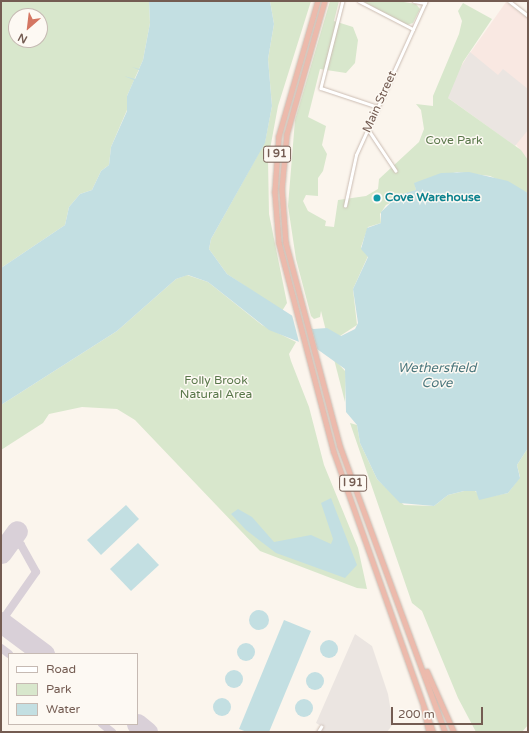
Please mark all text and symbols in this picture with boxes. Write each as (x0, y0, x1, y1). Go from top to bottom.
north arrow (8, 8, 48, 48)
text: N (16, 30, 30, 46)
street label: Main Street (360, 69, 400, 135)
park label: Cove Park (425, 134, 483, 148)
road number: I 91 (263, 145, 291, 163)
place label: Cove Warehouse (385, 191, 481, 205)
marker: Cove Warehouse (372, 193, 382, 203)
water label: Wethersfield Cove (398, 361, 476, 392)
park label: Folly Brook Natural Area (180, 374, 252, 402)
road number: I 91 (339, 474, 367, 492)
legend (8, 653, 138, 725)
text: Road (46, 662, 76, 676)
text: Park (46, 682, 72, 696)
scale bar (393, 699, 485, 725)
text: Water (46, 702, 80, 716)
text: 200 m (398, 707, 435, 721)

